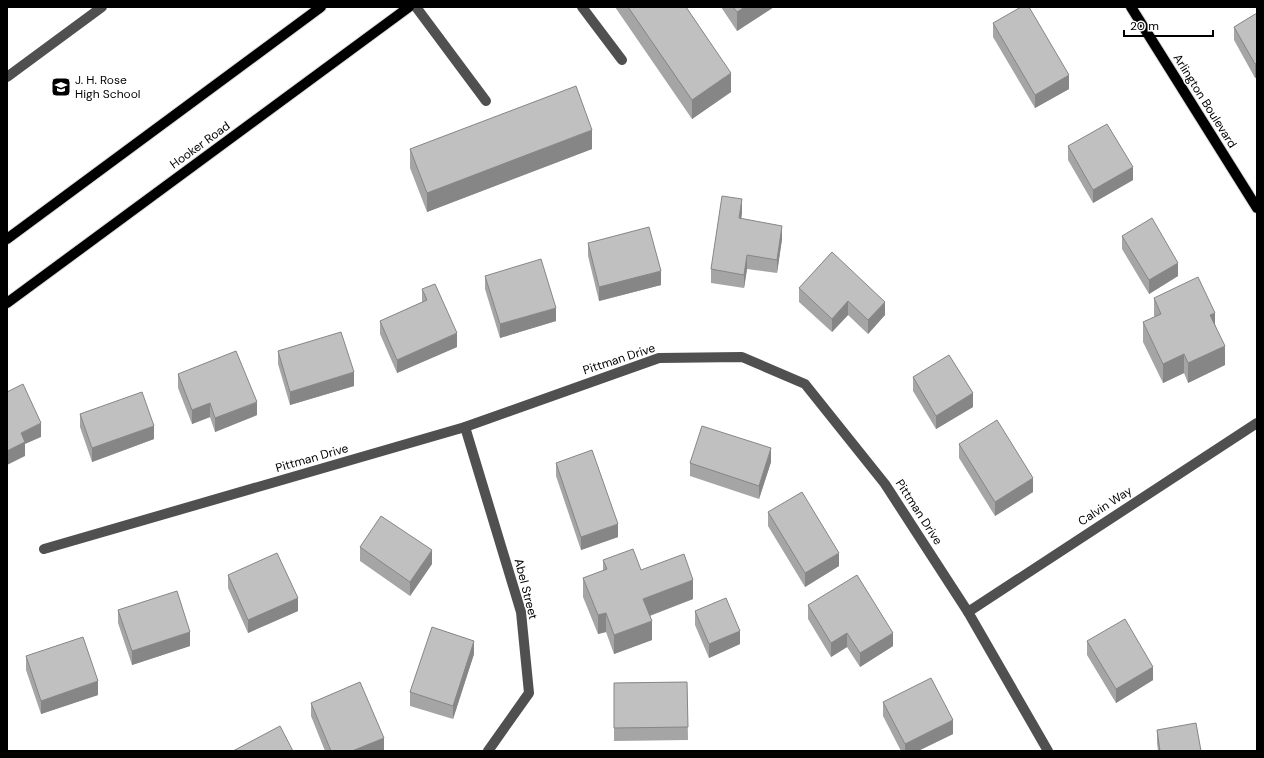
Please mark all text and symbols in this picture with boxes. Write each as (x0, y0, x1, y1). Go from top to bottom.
scale bar (1124, 12, 1213, 38)
text: 20 m (1130, 18, 1159, 34)
street label: Arlington Boulevard (1170, 51, 1240, 151)
place label: J. H. Rose High School (75, 72, 140, 102)
school or university icon: J. H. Rose High School (50, 76, 72, 98)
street label: Hooker Road (167, 118, 233, 172)
street label: Pittman Drive (581, 340, 657, 378)
street label: Pittman Drive (274, 440, 350, 476)
street label: Pittman Drive (892, 476, 946, 548)
street label: Calvin Way (1075, 482, 1135, 529)
street label: Abel Street (511, 557, 541, 621)

